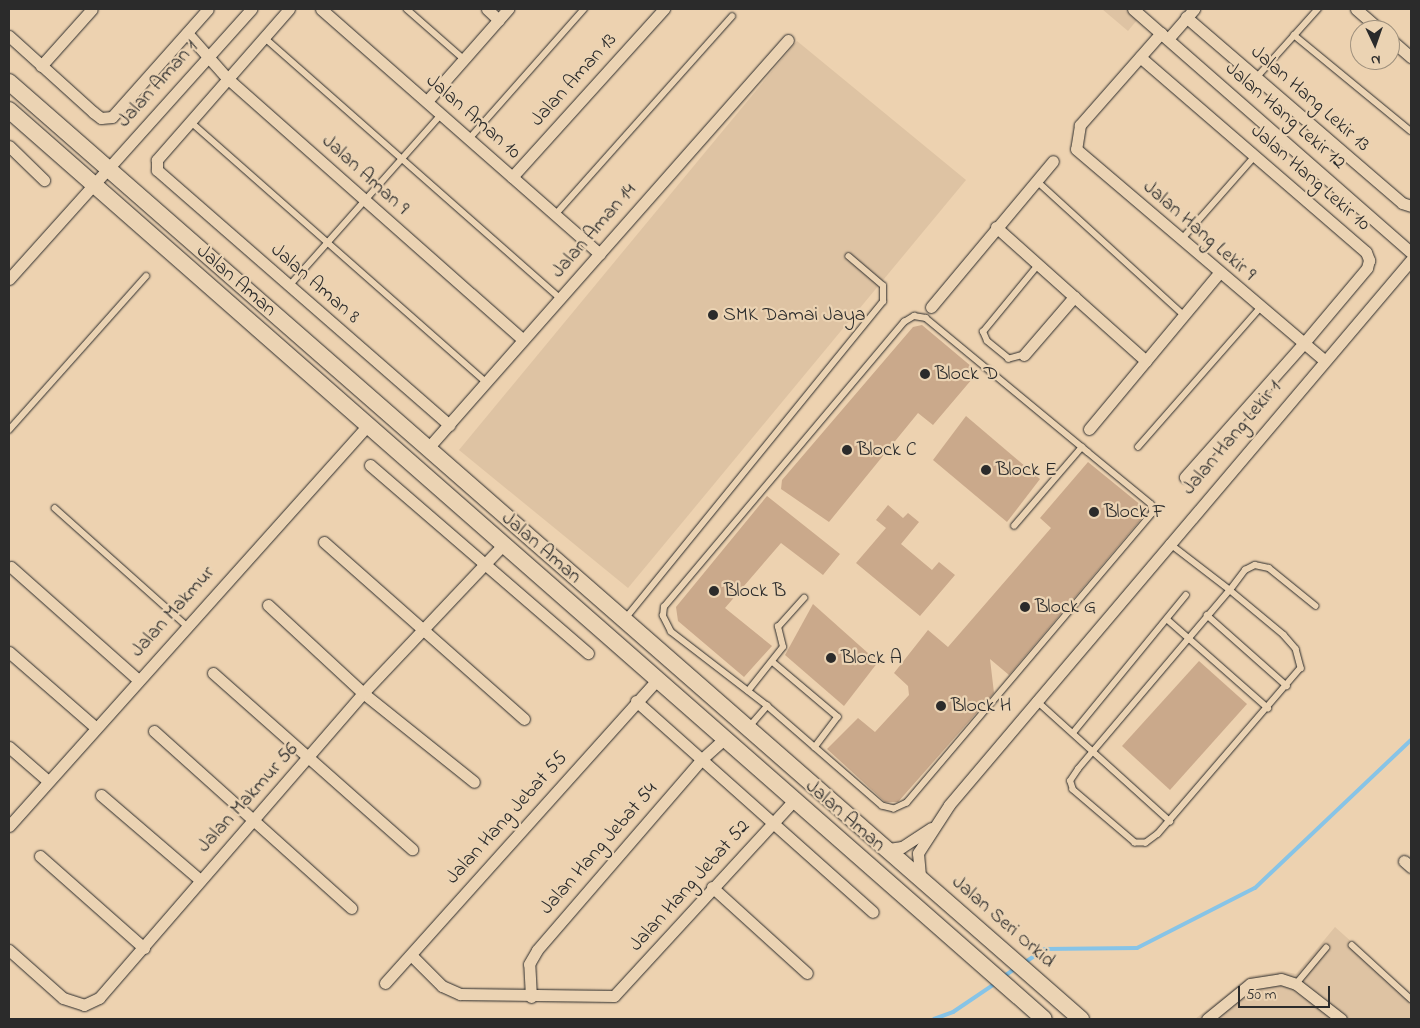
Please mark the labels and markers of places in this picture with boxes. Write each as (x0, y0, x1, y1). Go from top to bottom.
place label: SMK Damai Jaya (723, 303, 866, 327)
marker: SMK Damai Jaya (707, 309, 719, 321)
place label: Block D (935, 362, 998, 386)
marker: Block D (919, 368, 931, 380)
place label: Block C (857, 438, 917, 462)
marker: Block C (841, 444, 853, 456)
place label: Block E (996, 458, 1057, 482)
marker: Block E (980, 464, 992, 476)
place label: Block F (1104, 500, 1166, 524)
marker: Block F (1088, 506, 1100, 518)
place label: Block B (724, 579, 786, 603)
marker: Block B (708, 585, 720, 597)
place label: Block G (1035, 595, 1096, 619)
marker: Block G (1019, 601, 1031, 613)
place label: Block A (841, 646, 902, 670)
marker: Block A (825, 652, 837, 664)
place label: Block H (951, 694, 1011, 718)
marker: Block H (935, 700, 947, 712)

